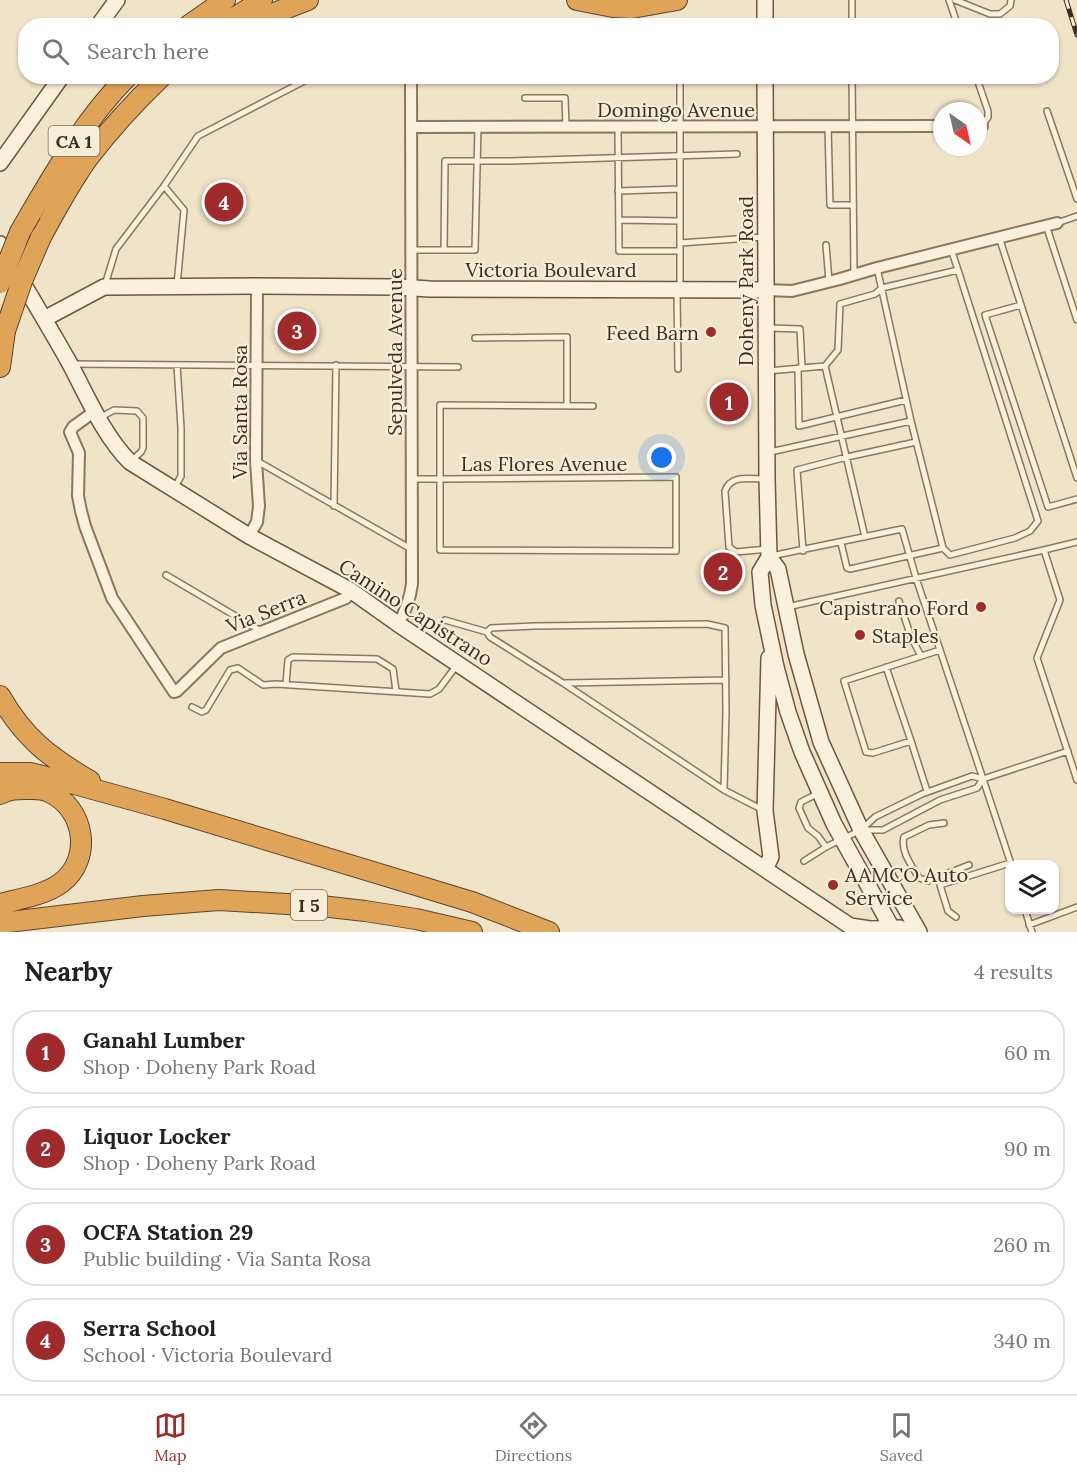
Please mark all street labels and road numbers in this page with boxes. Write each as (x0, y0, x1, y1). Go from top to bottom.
street label: Domingo Avenue (597, 97, 755, 122)
road number: CA 1 (48, 126, 100, 156)
street label: Doheny Park Road (733, 196, 758, 366)
street label: Victoria Boulevard (464, 257, 637, 282)
street label: Sepulveda Avenue (382, 268, 407, 436)
street label: Via Santa Rosa (227, 345, 252, 480)
street label: Las Flores Avenue (461, 451, 628, 476)
street label: Camino Capistrano (334, 553, 498, 671)
street label: Via Serra (222, 584, 309, 639)
road number: I 5 (291, 890, 327, 920)

